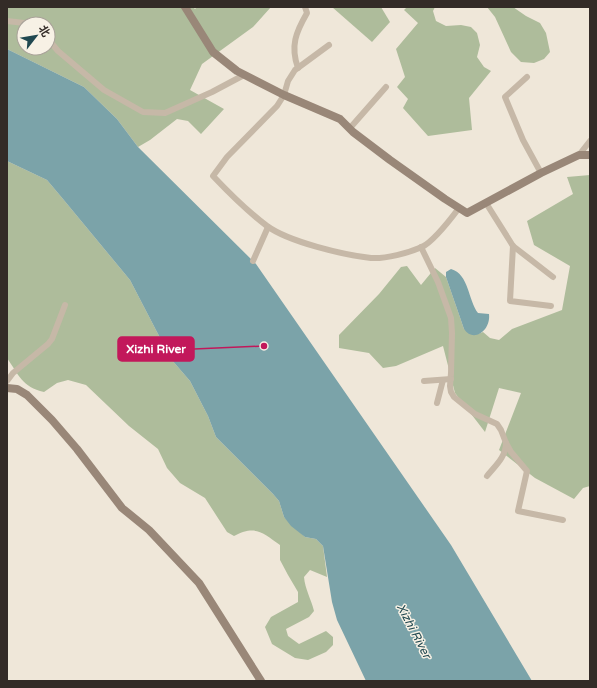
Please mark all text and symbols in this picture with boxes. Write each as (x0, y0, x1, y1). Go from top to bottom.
north arrow (16, 16, 56, 56)
text: 北 (36, 23, 53, 39)
callout: Xizhi River (118, 337, 194, 361)
text: Xizhi River (126, 342, 186, 356)
water label: Xizhi River (394, 601, 435, 662)

